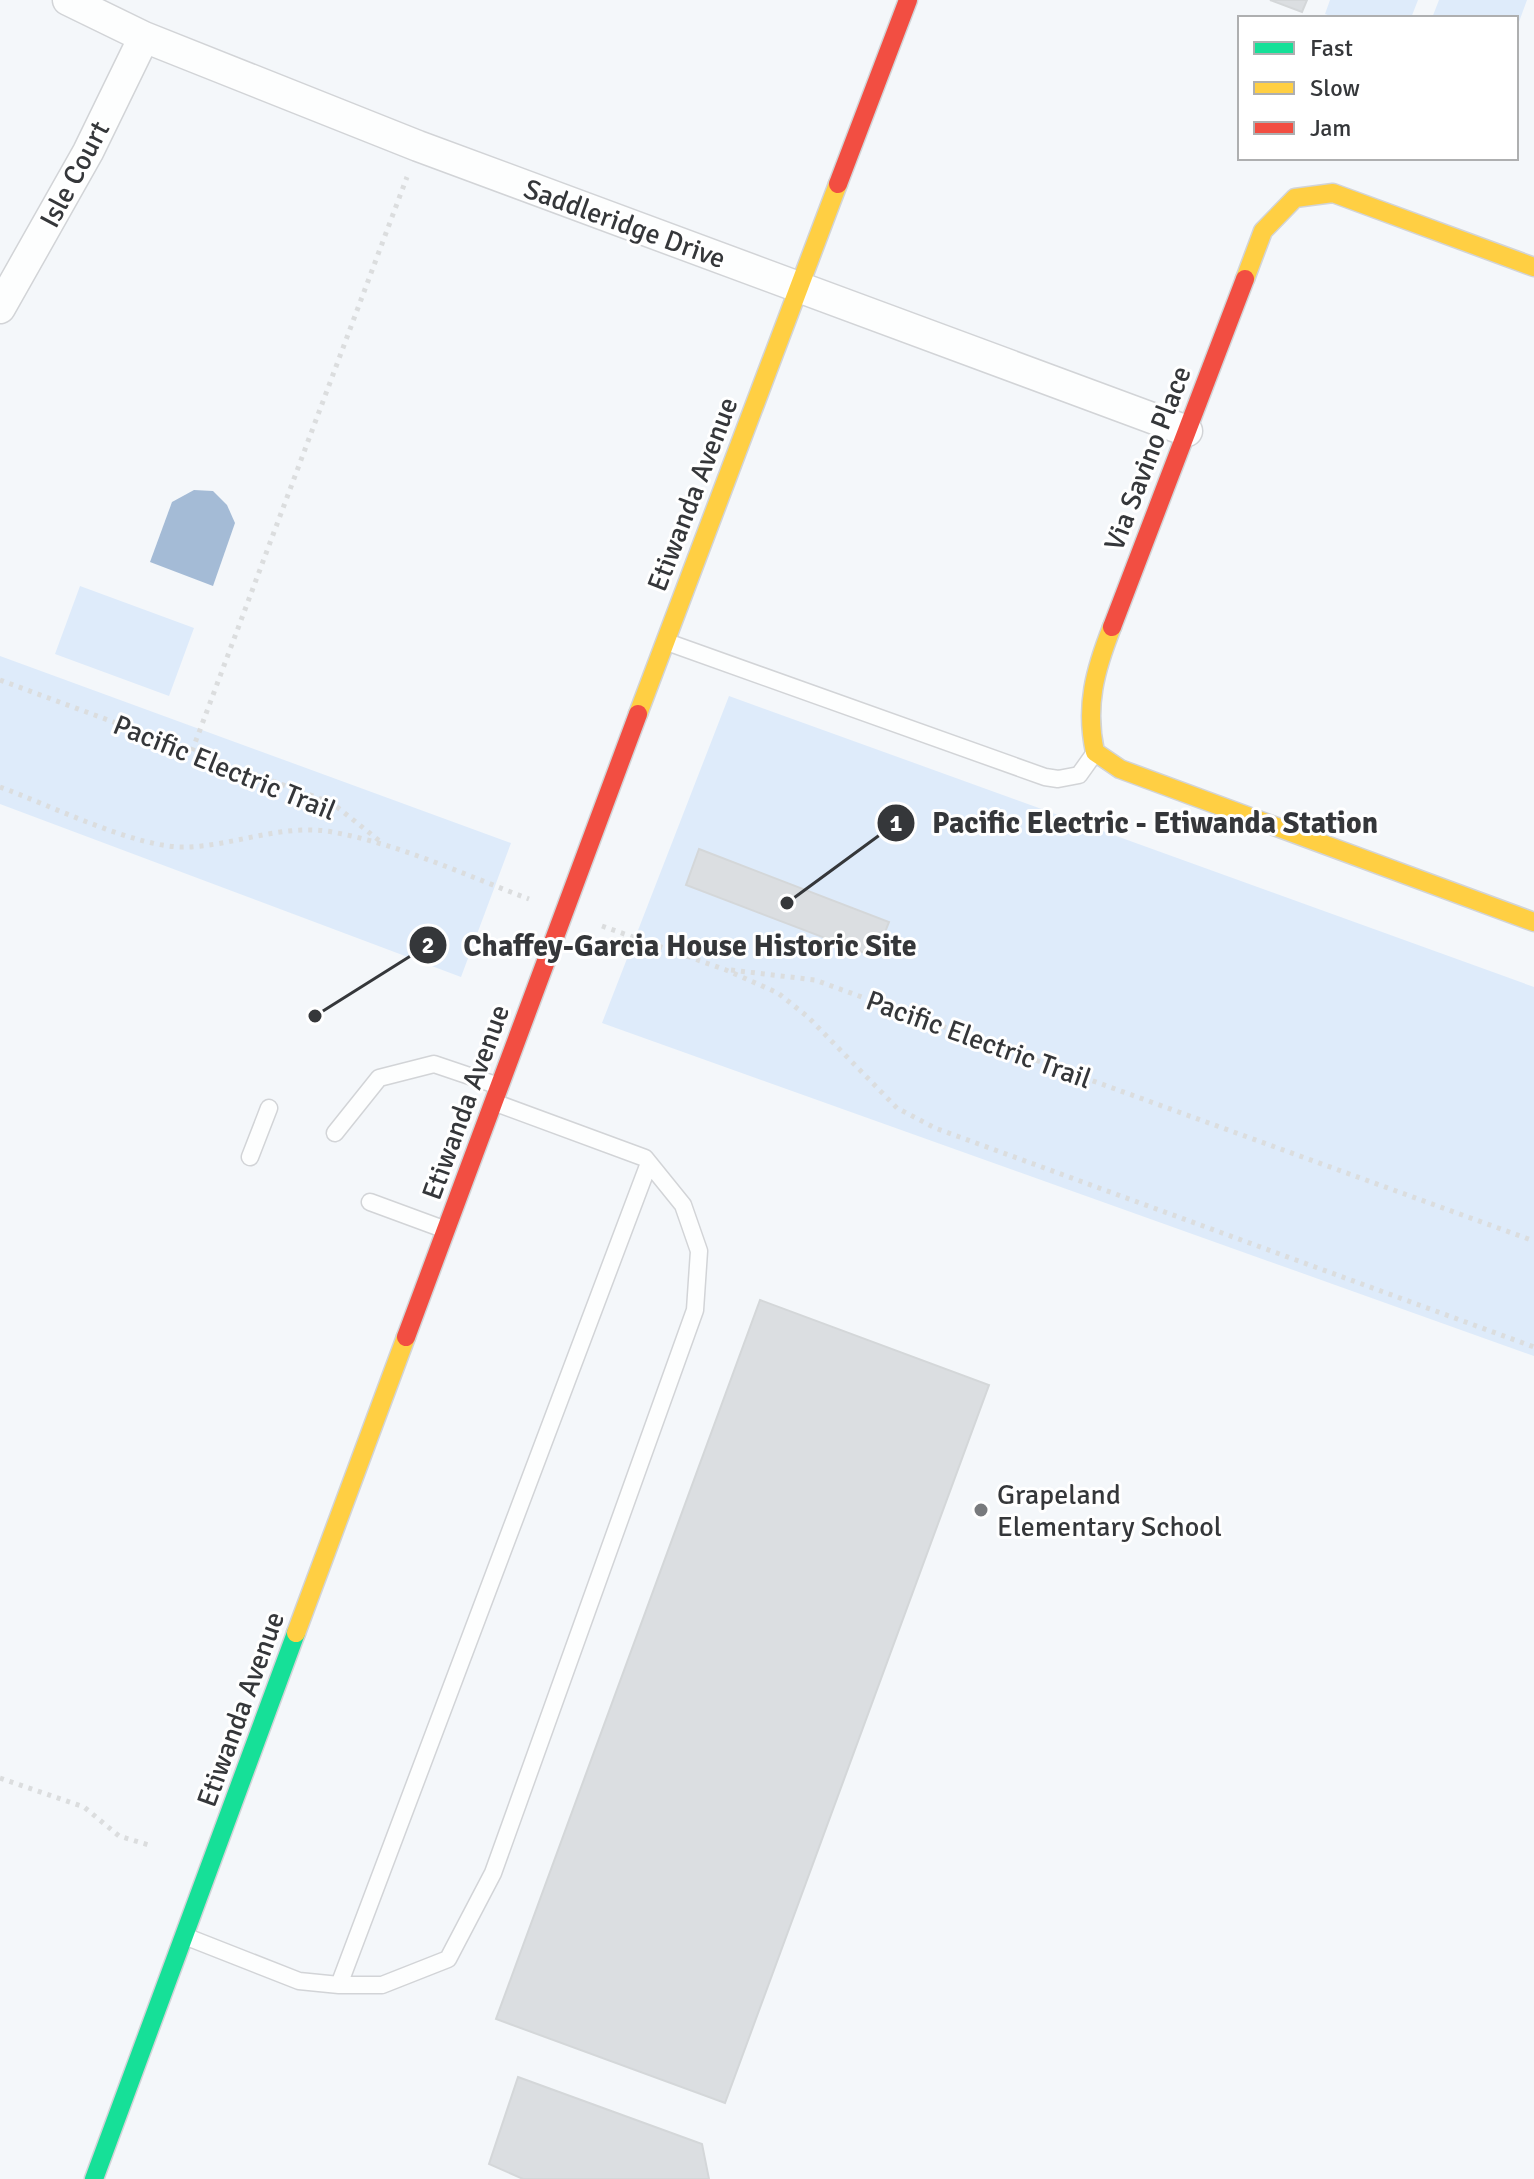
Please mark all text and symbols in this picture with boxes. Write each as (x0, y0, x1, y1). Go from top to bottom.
legend (1238, 16, 1518, 160)
text: Fast (1310, 33, 1353, 63)
text: Slow (1310, 73, 1360, 103)
text: Jam (1310, 113, 1351, 143)
street label: Isle Court (33, 115, 117, 234)
street label: Saddleridge Drive (519, 172, 730, 276)
street label: Via Savino Place (1097, 361, 1199, 555)
street label: Etiwanda Avenue (640, 393, 746, 596)
street label: Pacific Electric Trail (108, 708, 341, 828)
callout: Pacific Electric - Etiwanda Station (876, 796, 1394, 850)
text: Pacific Electric - Etiwanda Station (932, 805, 1378, 842)
text: 1 (890, 808, 903, 838)
callout: Chaffey-Garcia House Historic Site (408, 918, 933, 972)
text: Chaffey-Garcia House Historic Site (463, 928, 917, 965)
text: 2 (422, 930, 434, 960)
street label: Pacific Electric Trail (861, 983, 1096, 1096)
street label: Etiwanda Avenue (415, 1000, 517, 1205)
place label: Grapeland Elementary School (997, 1478, 1222, 1544)
marker: Grapeland Elementary School (972, 1501, 990, 1519)
street label: Etiwanda Avenue (190, 1607, 292, 1812)

